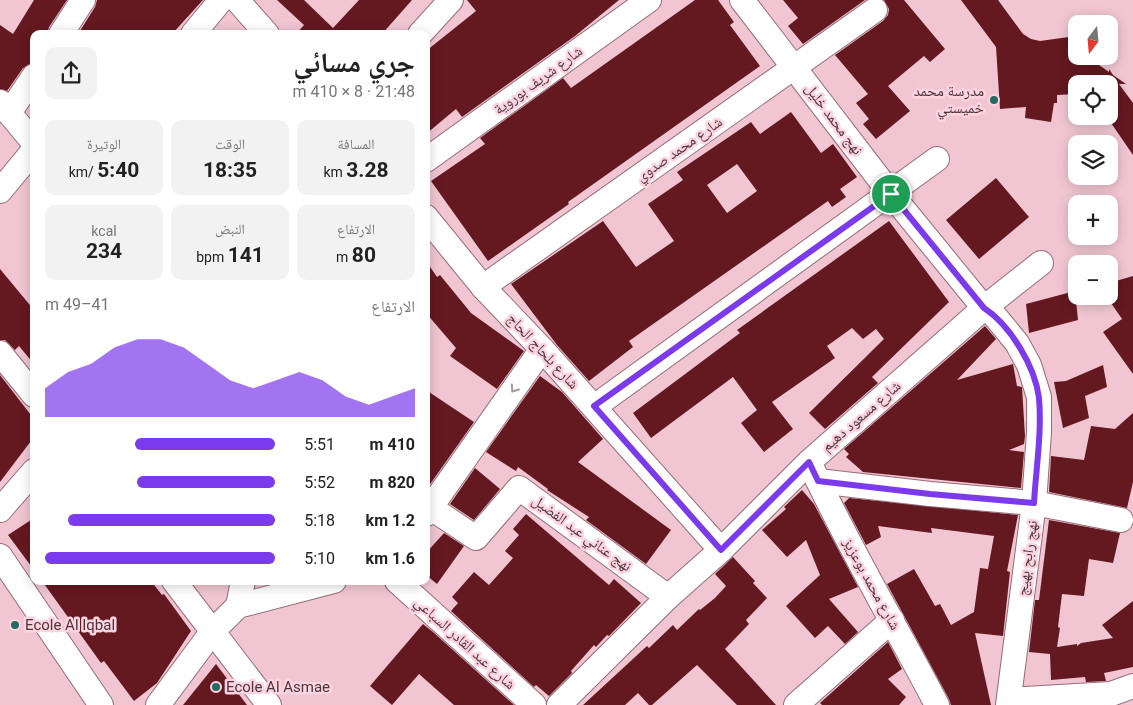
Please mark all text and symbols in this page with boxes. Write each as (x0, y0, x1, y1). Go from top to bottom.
north arrow (1068, 15, 1118, 65)
map controls (1068, 15, 1118, 305)
street label: شارع شريف بوروية (490, 42, 587, 119)
text: جري مسائي (293, 46, 415, 79)
button: share (45, 47, 97, 99)
button: locate (1068, 75, 1118, 125)
street label: نهج محمد خليل (800, 80, 867, 159)
text: 21:48 · 8 × 410 m (293, 82, 415, 101)
place label: مدرسة محمد خميستي (914, 82, 984, 120)
marker: مدرسة محمد خميستي (988, 94, 1000, 106)
street label: شارع محمد صدوي (632, 113, 727, 188)
button: layers (1068, 135, 1118, 185)
text: الوتيرة (87, 136, 121, 152)
text: الوقت (215, 136, 245, 152)
text: المسافة (337, 136, 375, 152)
text: 5:40 (97, 158, 139, 182)
text: 18:35 (203, 158, 257, 182)
text: 3.28 (346, 158, 389, 182)
text: /km (69, 164, 97, 180)
text: km (323, 164, 346, 180)
pin (870, 173, 912, 215)
icon: arrive (877, 180, 905, 208)
button: + (1068, 195, 1118, 245)
text: النبض (215, 221, 245, 237)
text: الارتفاع (337, 221, 375, 237)
text: kcal (91, 223, 117, 239)
text: 234 (86, 239, 122, 263)
text: 141 (228, 243, 264, 267)
text: 80 (352, 243, 376, 267)
text: bpm (196, 249, 228, 265)
text: m (336, 249, 352, 265)
button: − (1068, 255, 1118, 305)
text: 41–49 m (45, 295, 109, 314)
text: الارتفاع (371, 297, 415, 316)
street label: شارع بلحاج الحاج (503, 309, 583, 393)
street label: شارع مسعود دهيم (818, 377, 905, 456)
one-way arrow (511, 383, 520, 393)
text: 5:51 (304, 435, 335, 454)
text: 410 m (370, 435, 415, 454)
text: 5:52 (304, 473, 335, 492)
text: 820 m (370, 473, 415, 492)
street label: نهج عناني عبد الفضيل (527, 491, 635, 577)
text: 5:18 (304, 511, 335, 530)
text: 1.2 km (366, 511, 415, 530)
street label: نهج رابح بهيج (1013, 519, 1042, 597)
street label: شارع محمد بوعزيز (838, 534, 905, 634)
text: 5:10 (304, 549, 335, 568)
text: 1.6 km (366, 549, 415, 568)
street label: شارع عبد القادر السباعي (409, 593, 519, 695)
place label: Ecole Al Iqbal (25, 616, 115, 634)
marker: Ecole Al Iqbal (9, 619, 21, 631)
place label: Ecole Al Asmae (226, 678, 330, 696)
marker: Ecole Al Asmae (210, 681, 222, 693)

